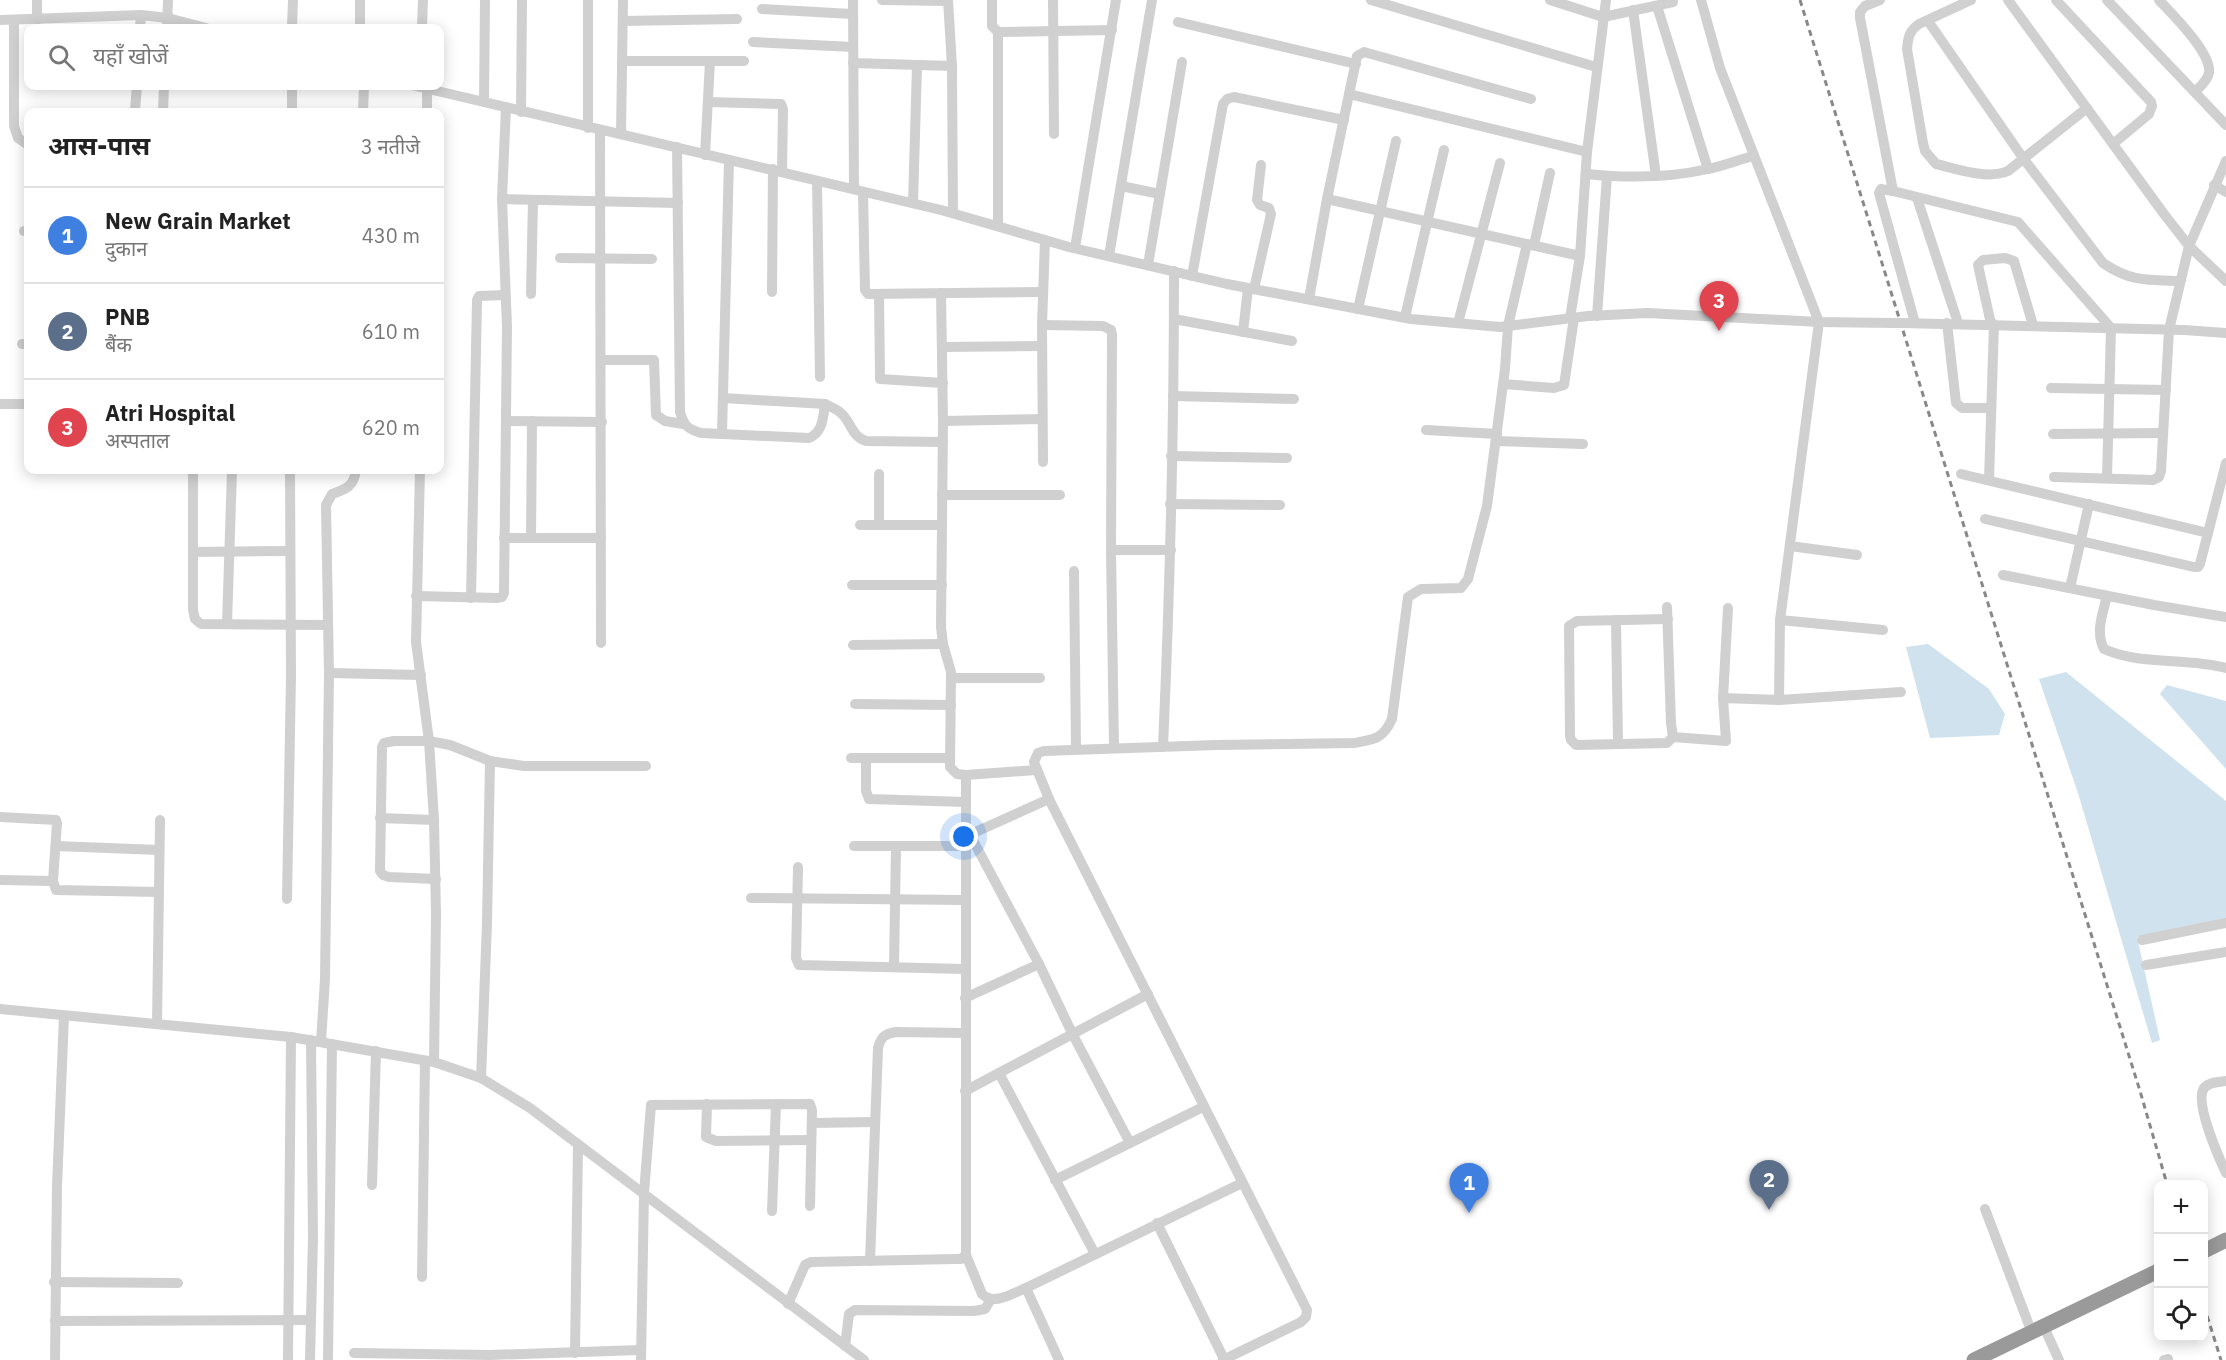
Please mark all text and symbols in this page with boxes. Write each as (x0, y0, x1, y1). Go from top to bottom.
search box (24, 24, 444, 90)
icon: search (45, 41, 78, 74)
text: यहाँ खोजें (93, 41, 168, 70)
text: आस-पास (48, 128, 150, 162)
text: 3 नतीजे (361, 133, 420, 160)
text: New Grain Market (105, 206, 291, 235)
text: 1 (62, 222, 74, 249)
text: 430 m (362, 222, 420, 249)
text: दुकान (105, 235, 147, 262)
pin: 3 (1700, 282, 1738, 331)
text: PNB (105, 302, 150, 331)
text: 2 (62, 318, 74, 345)
text: 610 m (362, 318, 420, 345)
text: बैंक (105, 331, 132, 358)
text: Atri Hospital (105, 398, 235, 427)
text: 3 (62, 414, 74, 441)
text: 620 m (362, 414, 420, 441)
text: अस्पताल (105, 427, 170, 454)
your location (949, 822, 978, 851)
pin: 2 (1750, 1160, 1788, 1210)
pin: 1 (1450, 1164, 1488, 1213)
map controls (2154, 1180, 2208, 1342)
button: + (2154, 1180, 2208, 1234)
button: − (2154, 1234, 2208, 1288)
button: locate (2154, 1288, 2208, 1342)

